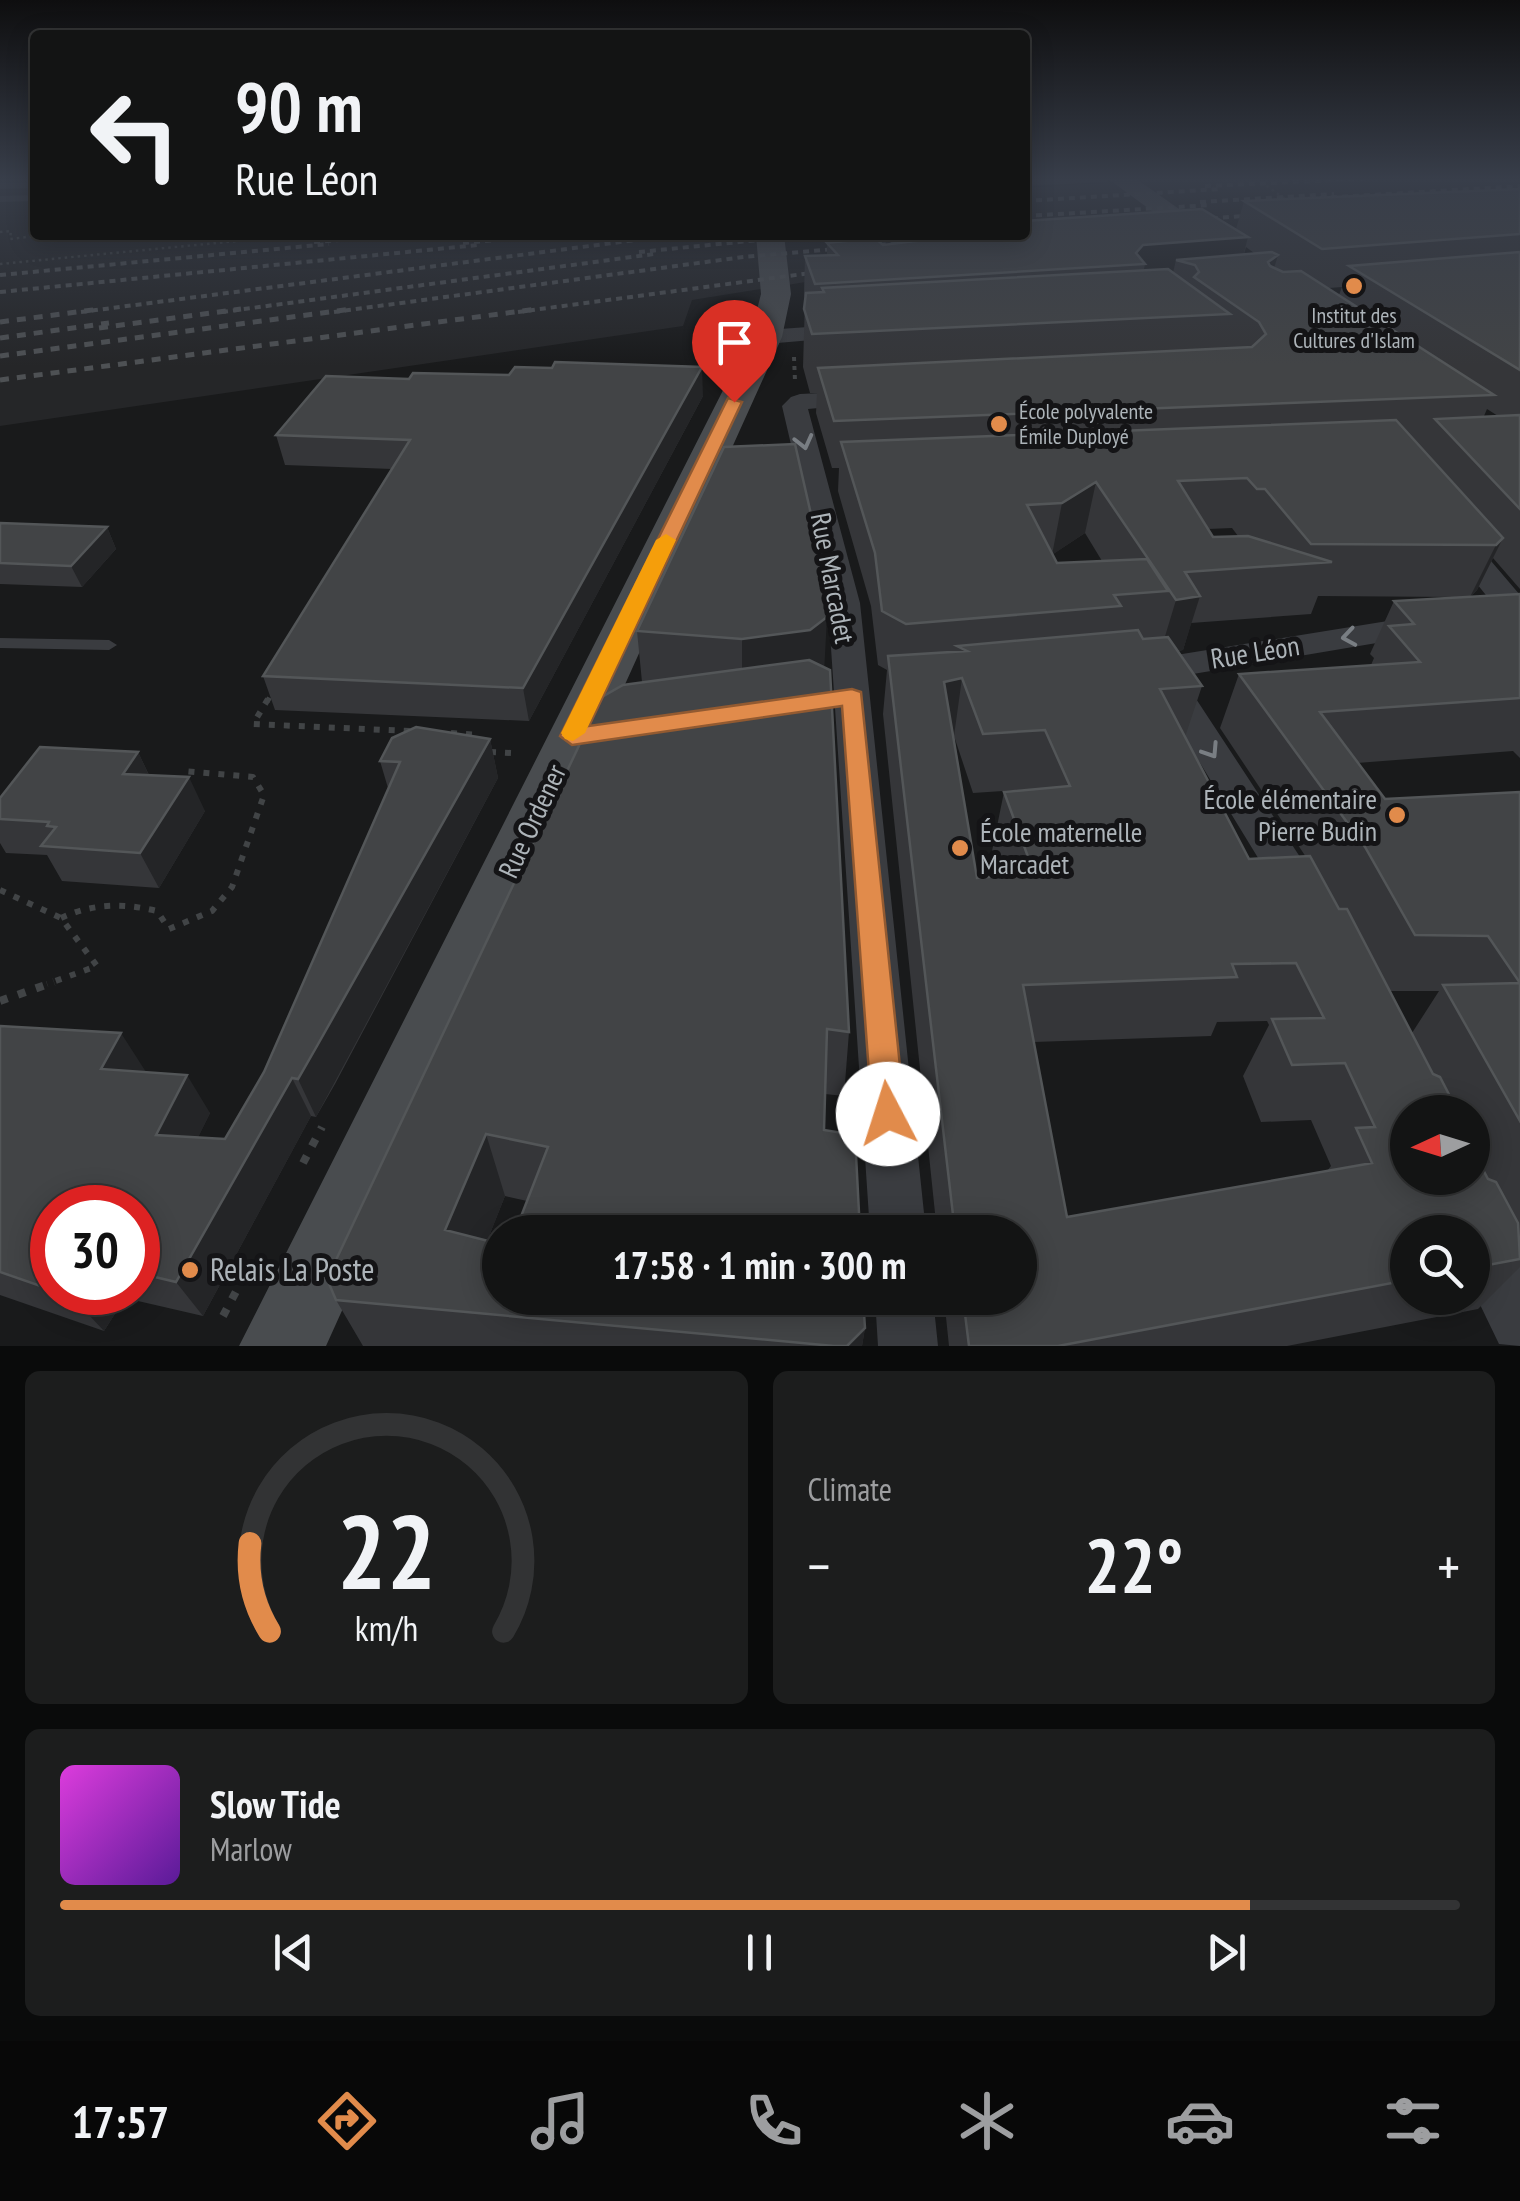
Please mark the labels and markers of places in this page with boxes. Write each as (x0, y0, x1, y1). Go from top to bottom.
marker: Institut des Cultures d'Islam (1343, 275, 1365, 297)
pin (692, 300, 777, 403)
place label: Institut des Cultures d'Islam (1293, 301, 1415, 354)
place label: École polyvalente Émile Duployé (1019, 397, 1153, 450)
marker: École polyvalente Émile Duployé (988, 413, 1010, 435)
place label: École élémentaire Pierre Budin (1203, 780, 1377, 849)
marker: École élémentaire Pierre Budin (1386, 804, 1408, 826)
place label: École maternelle Marcadet (980, 813, 1142, 882)
marker: École maternelle Marcadet (949, 837, 971, 859)
place label: Relais La Poste (210, 1248, 374, 1290)
marker: Relais La Poste (179, 1259, 201, 1281)

